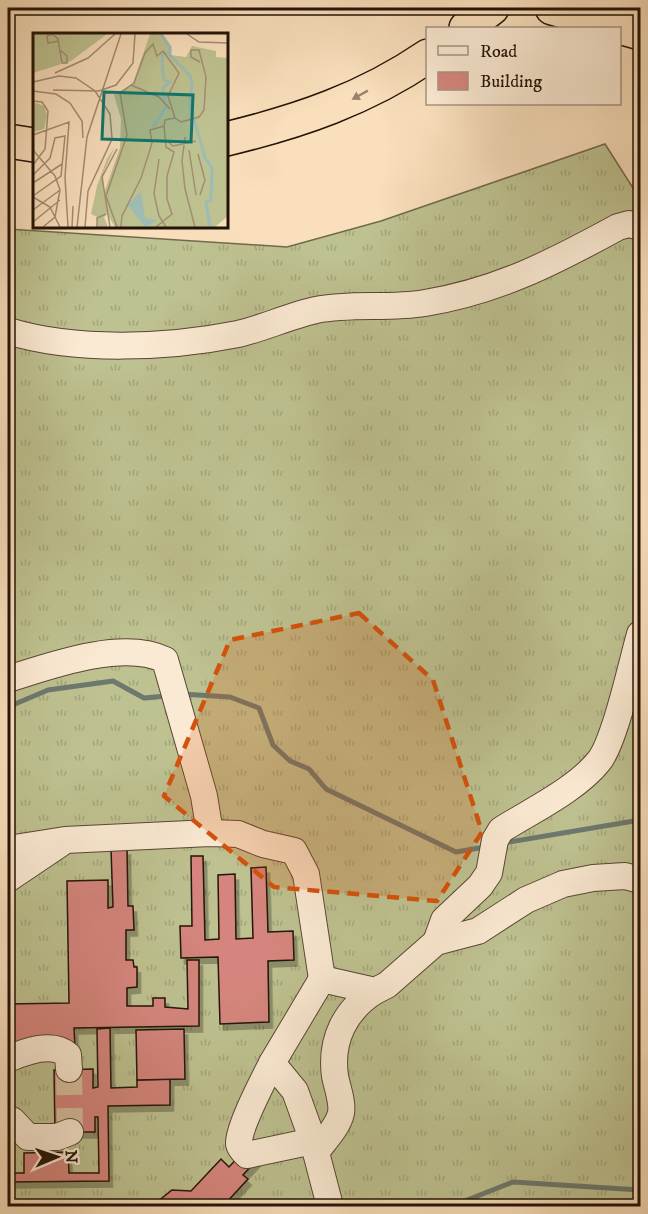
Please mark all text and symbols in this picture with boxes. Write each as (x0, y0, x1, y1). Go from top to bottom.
legend (426, 27, 621, 105)
inset map (33, 33, 228, 228)
text: Road (480, 41, 517, 63)
text: Building (480, 71, 542, 93)
one-way arrow (352, 90, 369, 100)
north arrow (27, 1127, 87, 1187)
text: N (61, 1150, 81, 1163)

